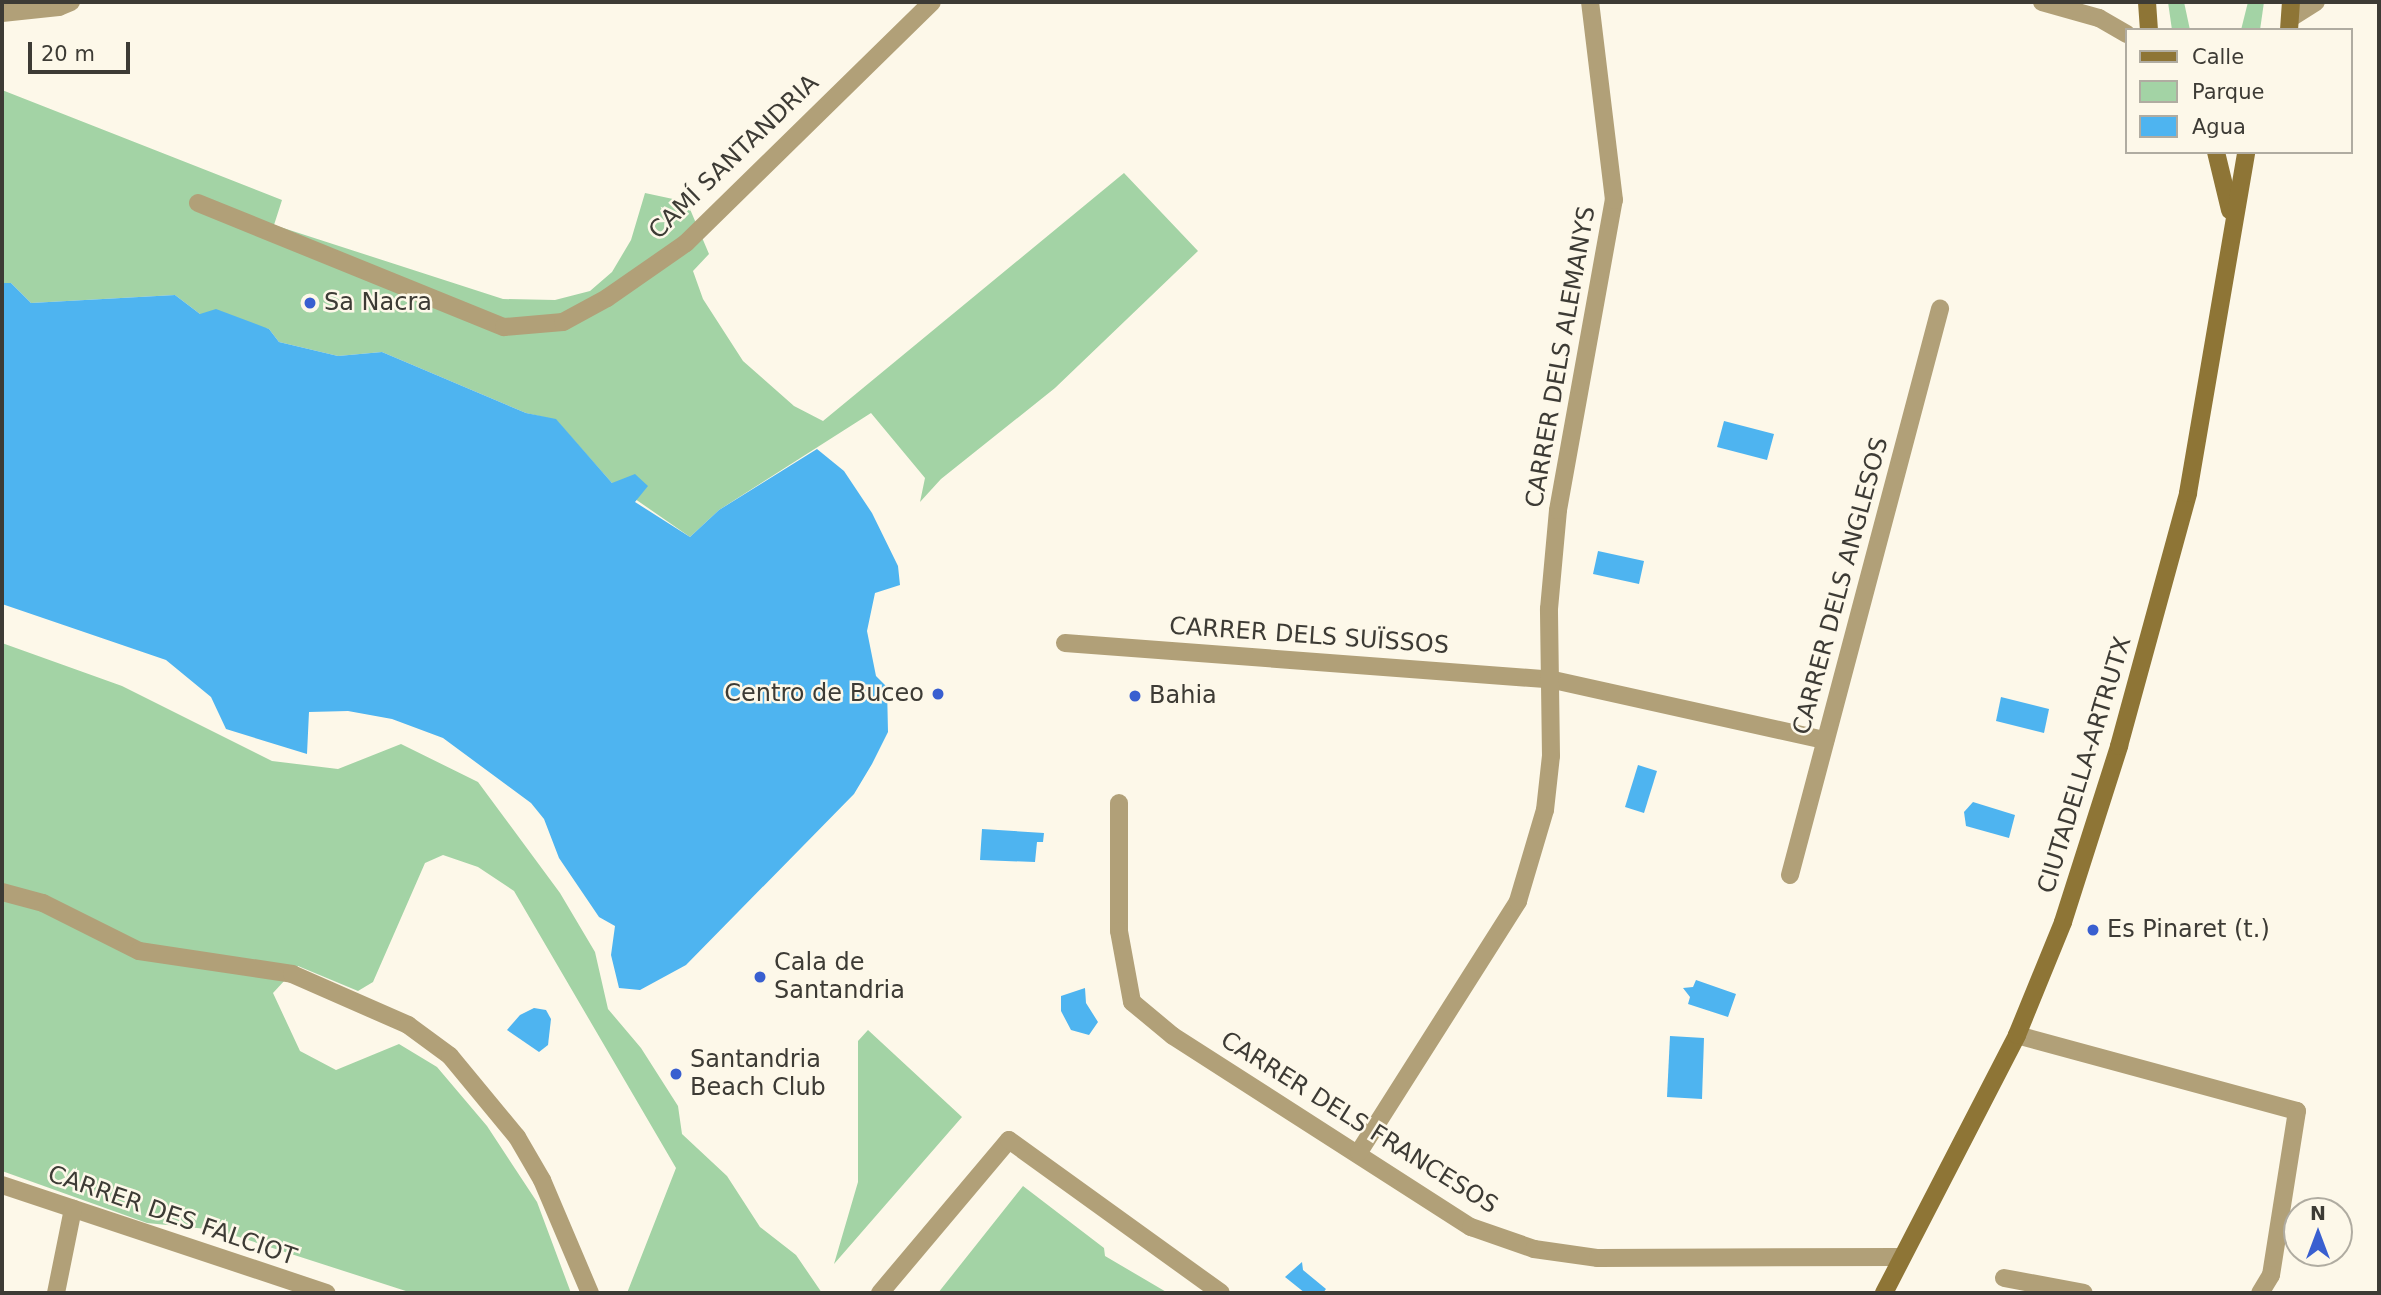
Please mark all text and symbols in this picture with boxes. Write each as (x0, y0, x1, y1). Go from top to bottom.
scale bar (32, 28, 133, 72)
legend (2126, 28, 2353, 154)
text: 20 m (41, 42, 95, 66)
text: Calle (2192, 45, 2244, 69)
street label: CAMÍ SANTANDRIA (643, 69, 825, 245)
text: Parque (2192, 80, 2264, 104)
text: Agua (2192, 115, 2246, 139)
street label: CARRER DELS ALEMANYS (1520, 204, 1602, 510)
place label: Sa Nacra (324, 289, 432, 317)
marker: Sa Nacra (302, 295, 318, 311)
street label: CARRER DELS ANGLESOS (1787, 434, 1895, 738)
street label: CARRER DELS SUÏSSOS (1168, 612, 1450, 660)
street label: CIUTADELLA-ARTRUTX (2032, 633, 2138, 897)
place label: Centro de Buceo (724, 680, 924, 708)
place label: Bahia (1149, 682, 1217, 710)
marker: Centro de Buceo (930, 686, 946, 702)
marker: Bahia (1127, 688, 1143, 704)
place label: Es Pinaret (t.) (2107, 916, 2270, 944)
marker: Es Pinaret (t.) (2085, 922, 2101, 938)
place label: Cala de Santandria (774, 949, 905, 1005)
marker: Cala de Santandria (752, 969, 768, 985)
street label: CARRER DELS FRANCESOS (1215, 1026, 1503, 1220)
place label: Santandria Beach Club (690, 1046, 826, 1102)
marker: Santandria Beach Club (668, 1066, 684, 1082)
street label: CARRER DES FALCIOT (44, 1160, 300, 1272)
north arrow (2283, 1197, 2353, 1267)
text: N (2310, 1202, 2326, 1224)

